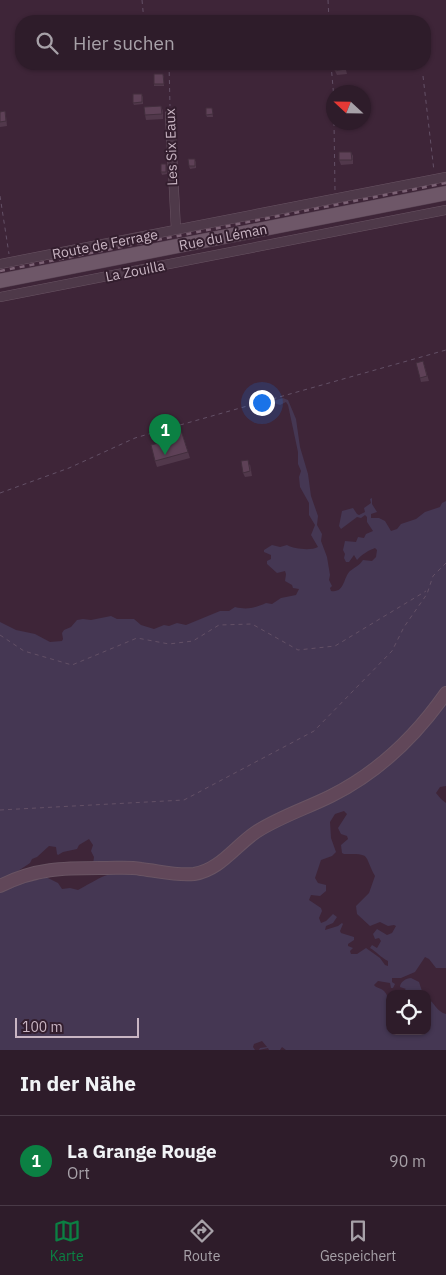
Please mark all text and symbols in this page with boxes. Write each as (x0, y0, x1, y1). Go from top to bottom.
search box (15, 15, 431, 70)
icon: search (33, 29, 61, 57)
text: Hier suchen (73, 31, 175, 55)
north arrow (326, 85, 371, 130)
street label: Les Six Eaux (161, 108, 181, 186)
street label: Rue du Léman (177, 220, 269, 254)
street label: Route de Ferrage (51, 225, 160, 263)
street label: La Zouilla (104, 256, 167, 286)
your location (249, 390, 275, 416)
pin: 1 (149, 414, 181, 455)
map controls (386, 990, 431, 1035)
button: locate (386, 990, 431, 1035)
scale bar (15, 1015, 139, 1038)
text: 100 m (22, 1018, 63, 1036)
text: In der Nähe (20, 1069, 136, 1097)
text: La Grange Rouge (67, 1139, 217, 1163)
text: 1 (31, 1151, 41, 1171)
text: 90 m (389, 1151, 426, 1171)
text: Ort (67, 1163, 90, 1183)
tab: Karte (50, 1217, 84, 1265)
tab: Route (183, 1217, 220, 1265)
tab: Gespeichert (320, 1217, 396, 1265)

